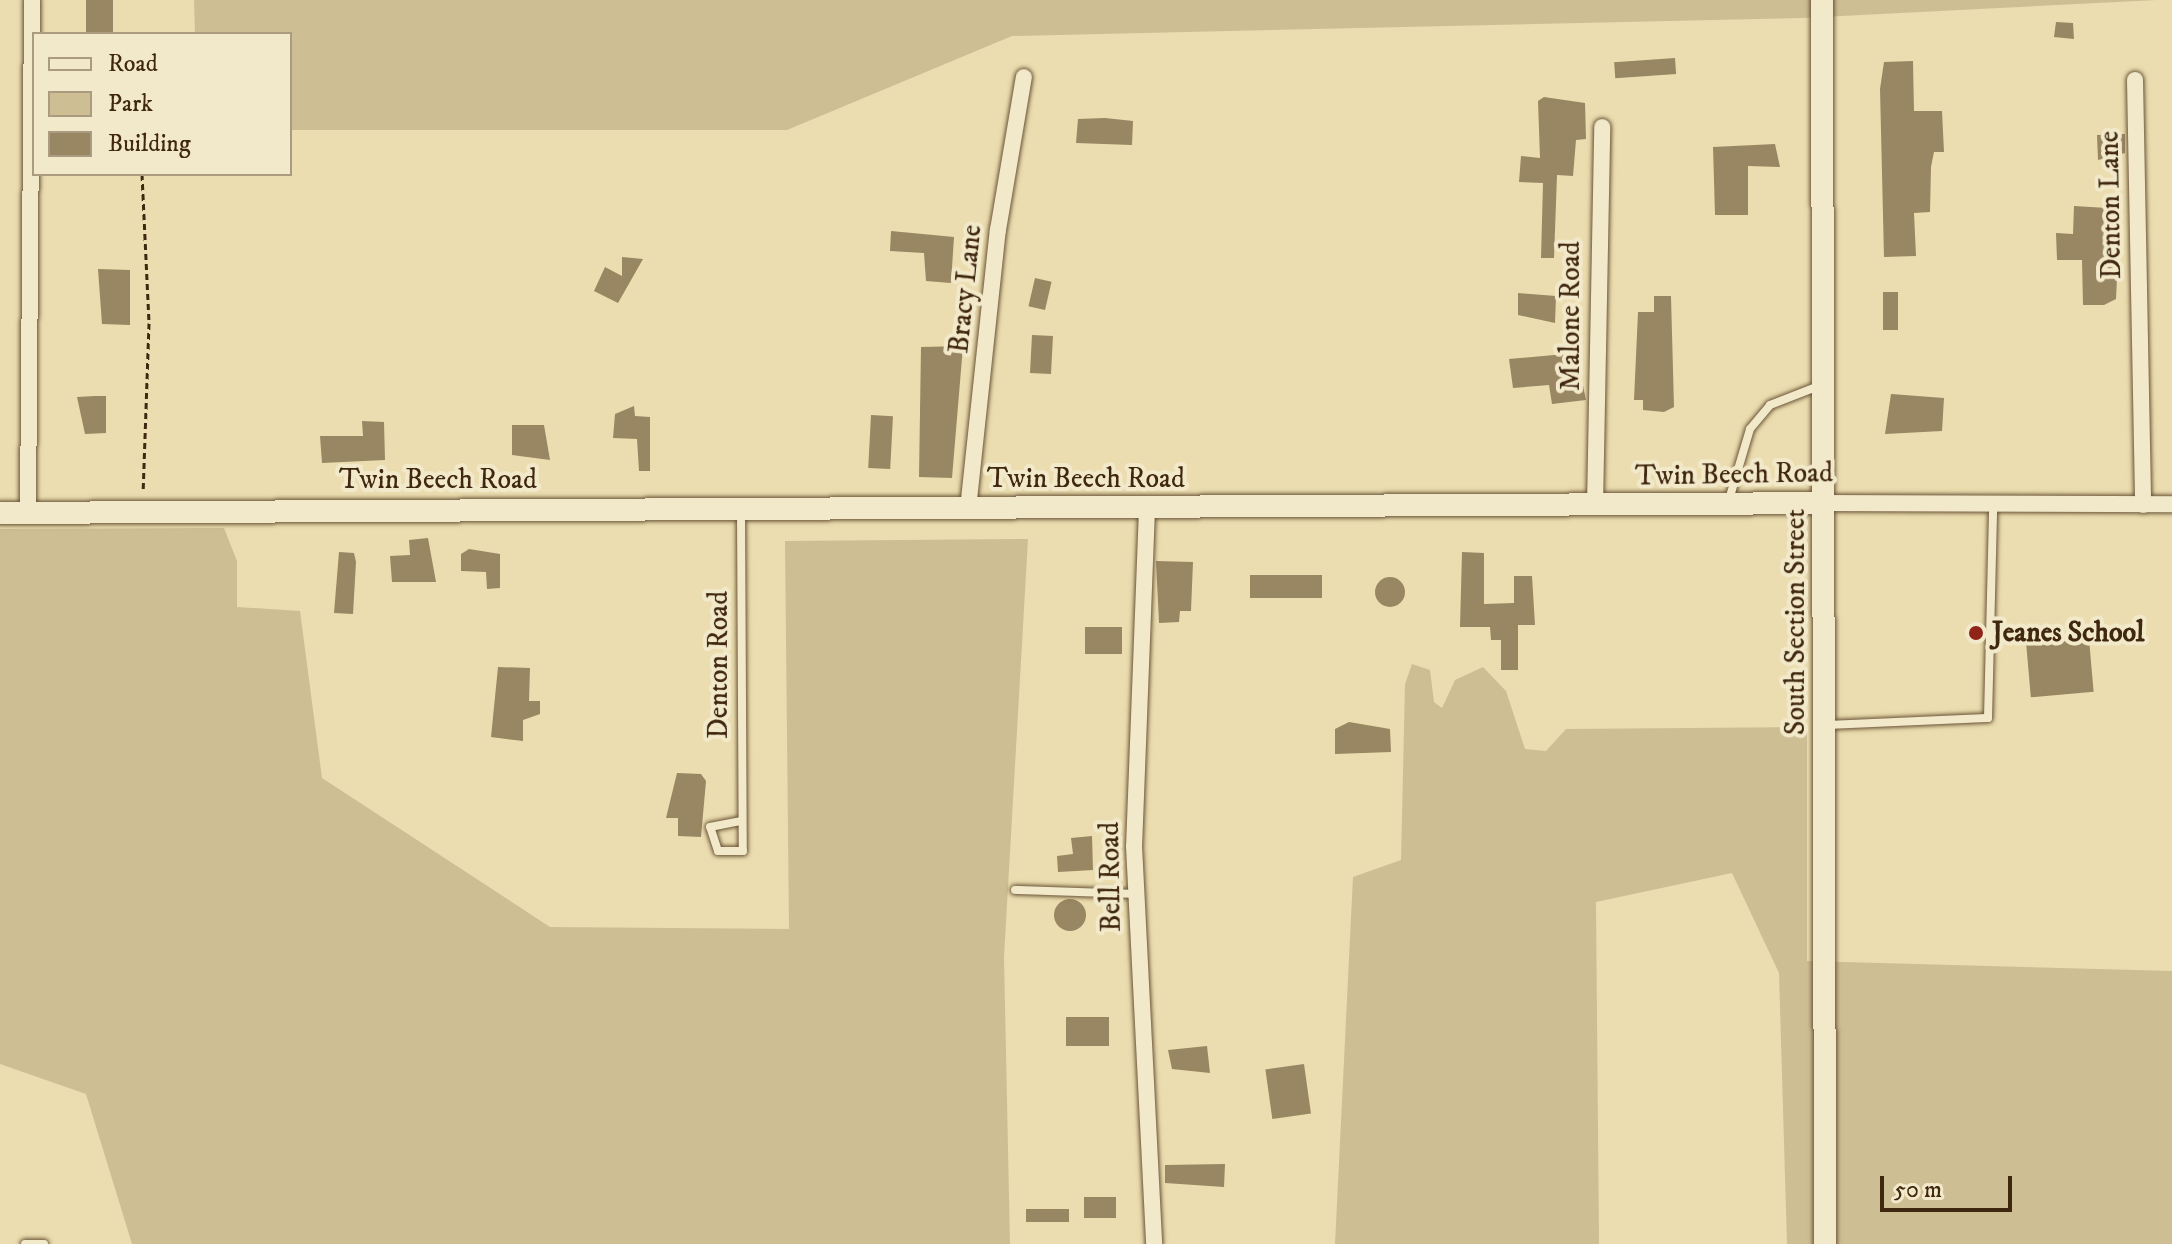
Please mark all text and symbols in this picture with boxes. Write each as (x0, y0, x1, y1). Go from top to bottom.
legend (32, 32, 292, 176)
text: Road (108, 49, 158, 79)
text: Park (108, 89, 153, 119)
text: Building (108, 129, 191, 159)
street label: Denton Lane (2093, 131, 2129, 279)
street label: Bracy Lane (943, 223, 989, 355)
street label: Malone Road (1554, 241, 1588, 391)
street label: Twin Beech Road (1635, 456, 1833, 494)
street label: Twin Beech Road (987, 462, 1185, 496)
street label: Twin Beech Road (339, 463, 537, 497)
street label: South Section Street (1779, 509, 1813, 735)
street label: Denton Road (702, 591, 736, 739)
place label: Jeanes School (1992, 616, 2144, 650)
marker: Jeanes School (1967, 624, 1985, 642)
street label: Bell Road (1093, 822, 1129, 932)
scale bar (1884, 1160, 2016, 1210)
text: 50 m (1894, 1175, 1942, 1205)

